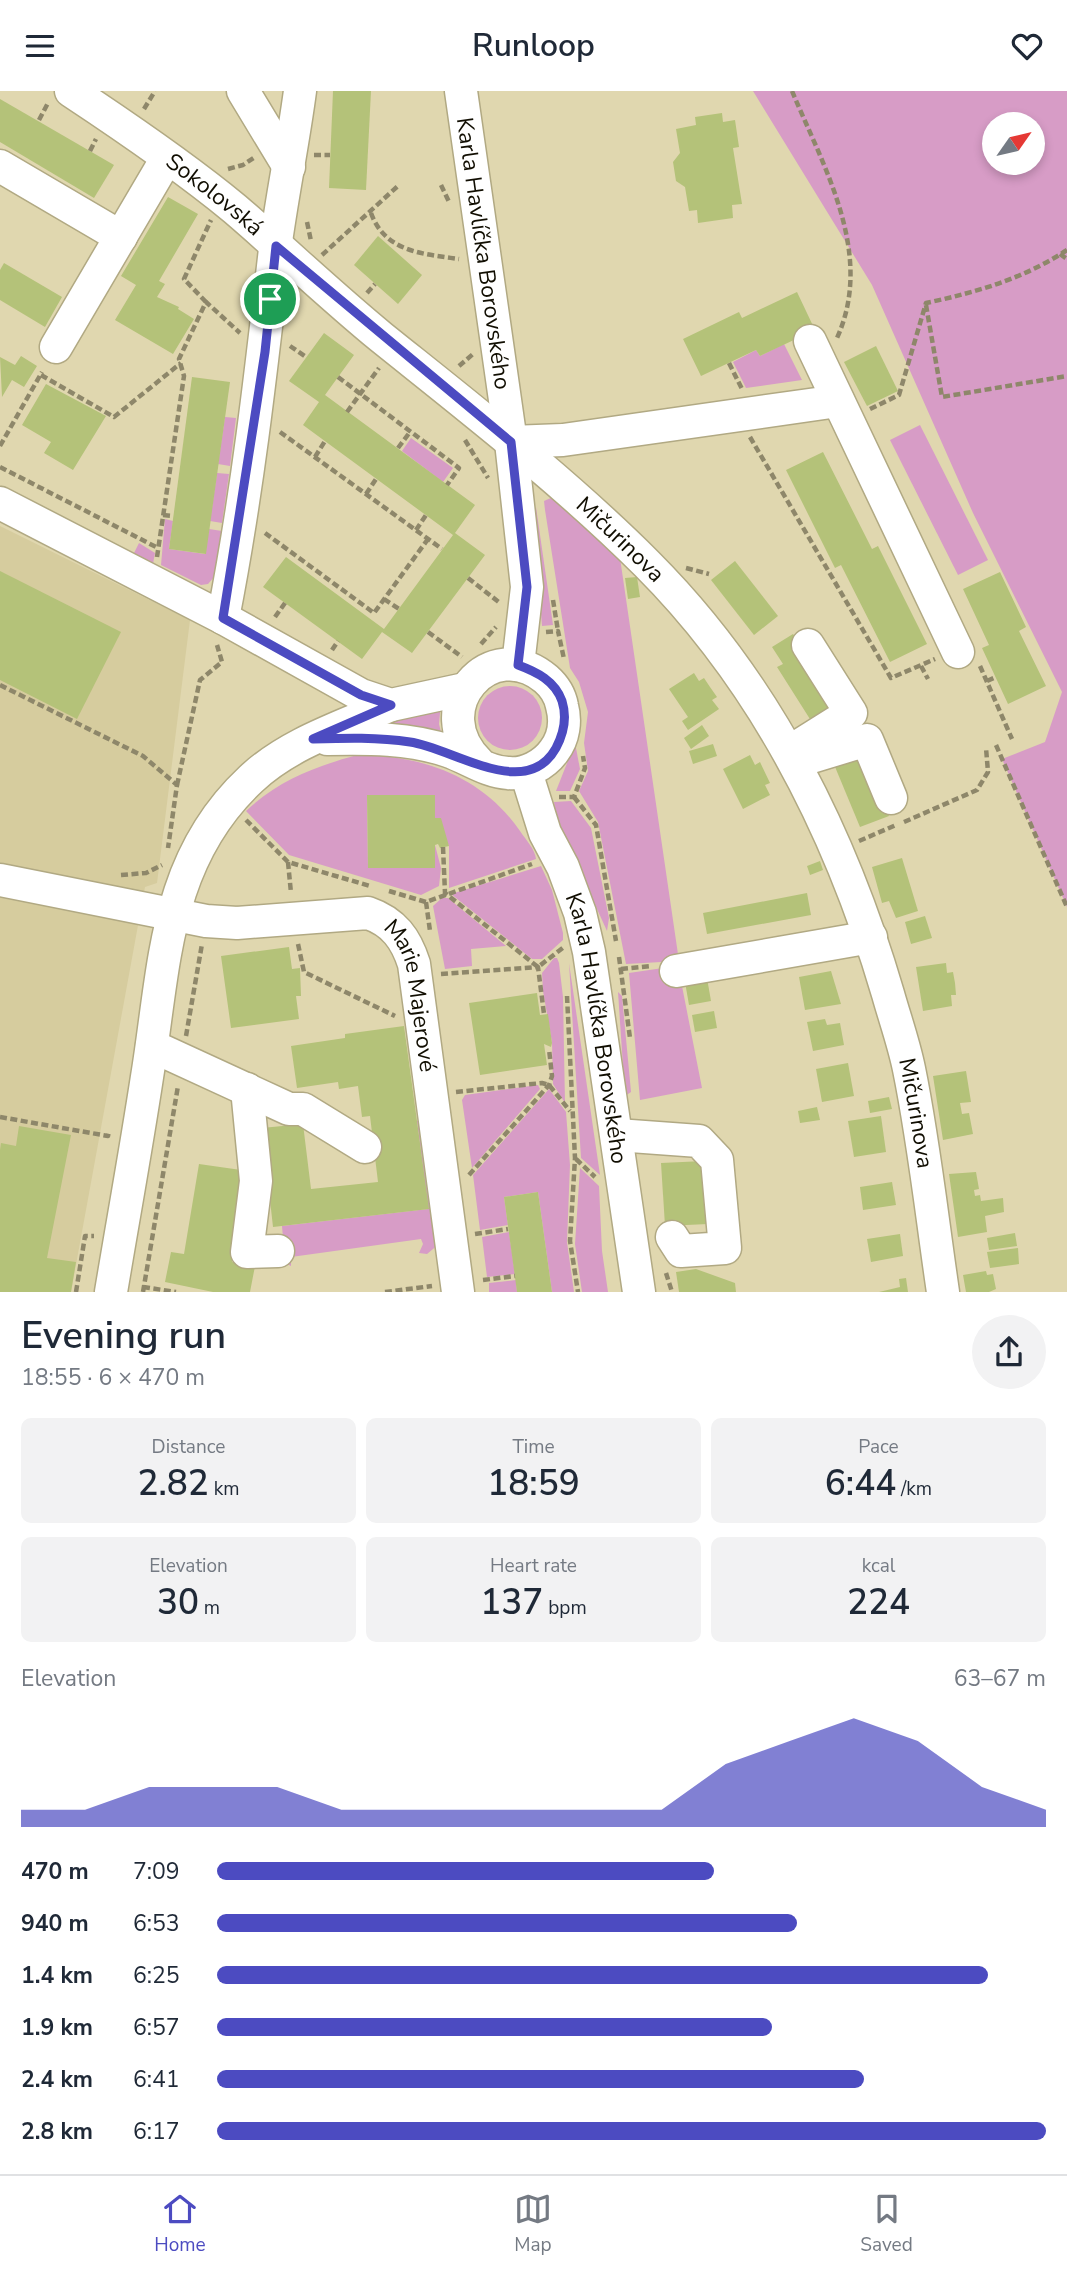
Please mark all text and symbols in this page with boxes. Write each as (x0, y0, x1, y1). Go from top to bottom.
text: Runloop (472, 24, 595, 67)
icon: menu (21, 27, 59, 65)
icon: heart (1008, 27, 1046, 65)
north arrow (982, 112, 1045, 175)
map controls (982, 112, 1045, 175)
street label: Karla Havlíčka Borovského (449, 115, 519, 392)
street label: Sokolovská (160, 146, 270, 242)
pin (240, 269, 300, 329)
icon: arrive (251, 280, 289, 318)
street label: Mičurinova (570, 489, 672, 589)
street label: Karla Havlíčka Borovského (558, 888, 635, 1166)
street label: Marie Majerové (377, 912, 444, 1074)
street label: Mičurinova (892, 1055, 941, 1170)
text: Evening run (21, 1310, 226, 1361)
button: share (972, 1315, 1046, 1389)
text: 18:55 · 6 × 470 m (21, 1362, 205, 1393)
text: Distance (152, 1434, 225, 1460)
text: Time (512, 1434, 555, 1460)
text: Pace (858, 1434, 899, 1460)
text: 2.82 (138, 1460, 209, 1507)
text: 18:59 (487, 1460, 580, 1507)
text: 6:44 (825, 1460, 896, 1507)
text: km (209, 1476, 239, 1502)
text: /km (896, 1476, 932, 1502)
text: Elevation (149, 1553, 228, 1579)
text: Heart rate (490, 1553, 577, 1579)
text: kcal (862, 1553, 895, 1579)
text: 30 (157, 1579, 199, 1626)
text: 137 (480, 1579, 543, 1626)
text: 224 (847, 1579, 910, 1626)
text: m (199, 1595, 220, 1621)
text: bpm (543, 1595, 587, 1621)
text: Elevation (21, 1663, 116, 1694)
text: 63–67 m (954, 1663, 1046, 1694)
text: 470 m (21, 1856, 89, 1887)
text: 7:09 (133, 1856, 180, 1887)
text: 940 m (21, 1908, 89, 1939)
text: 6:53 (133, 1908, 180, 1939)
text: 1.4 km (21, 1960, 93, 1991)
text: 6:25 (133, 1960, 180, 1991)
text: 1.9 km (21, 2012, 93, 2043)
text: 6:57 (133, 2012, 180, 2043)
text: 2.4 km (21, 2064, 93, 2095)
text: 6:41 (133, 2064, 180, 2095)
text: 2.8 km (21, 2116, 93, 2147)
text: 6:17 (133, 2116, 180, 2147)
tab: Home (154, 2190, 206, 2258)
tab: Map (514, 2190, 552, 2258)
tab: Saved (860, 2190, 913, 2258)

